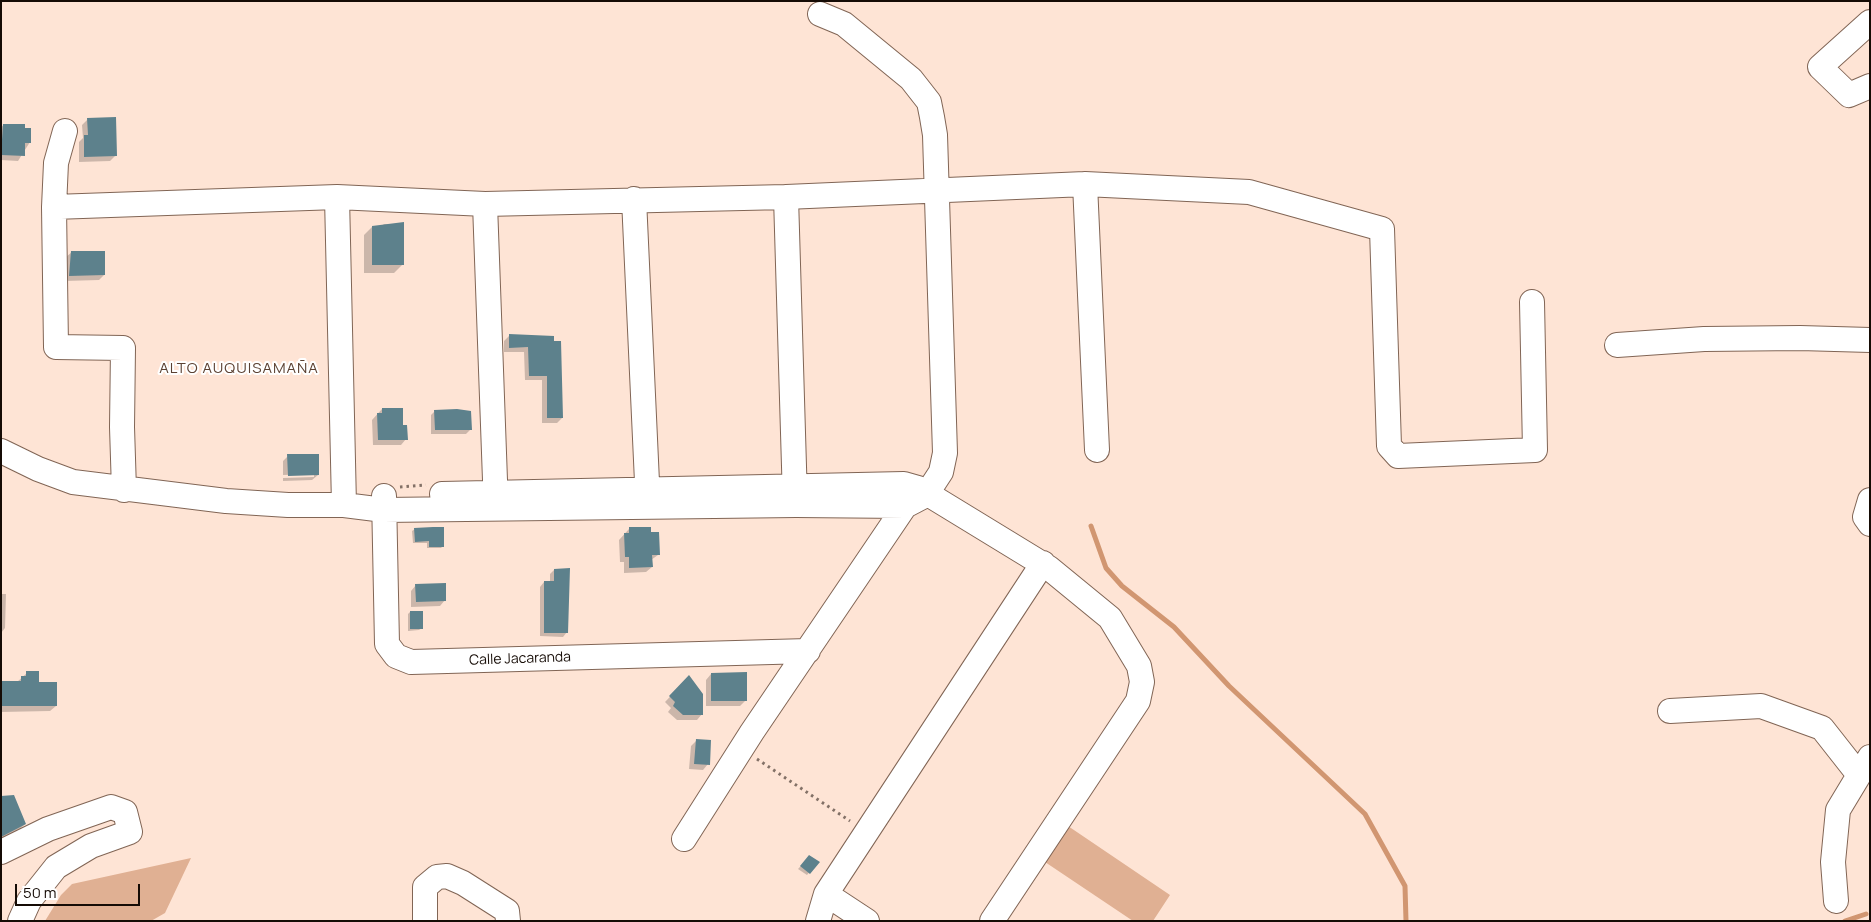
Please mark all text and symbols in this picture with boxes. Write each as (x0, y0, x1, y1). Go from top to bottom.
district label: ALTO AUQUISAMAÑA (157, 360, 321, 378)
street label: Calle Jacaranda (469, 649, 571, 669)
scale bar (18, 874, 142, 906)
text: 50 m (23, 882, 57, 903)

